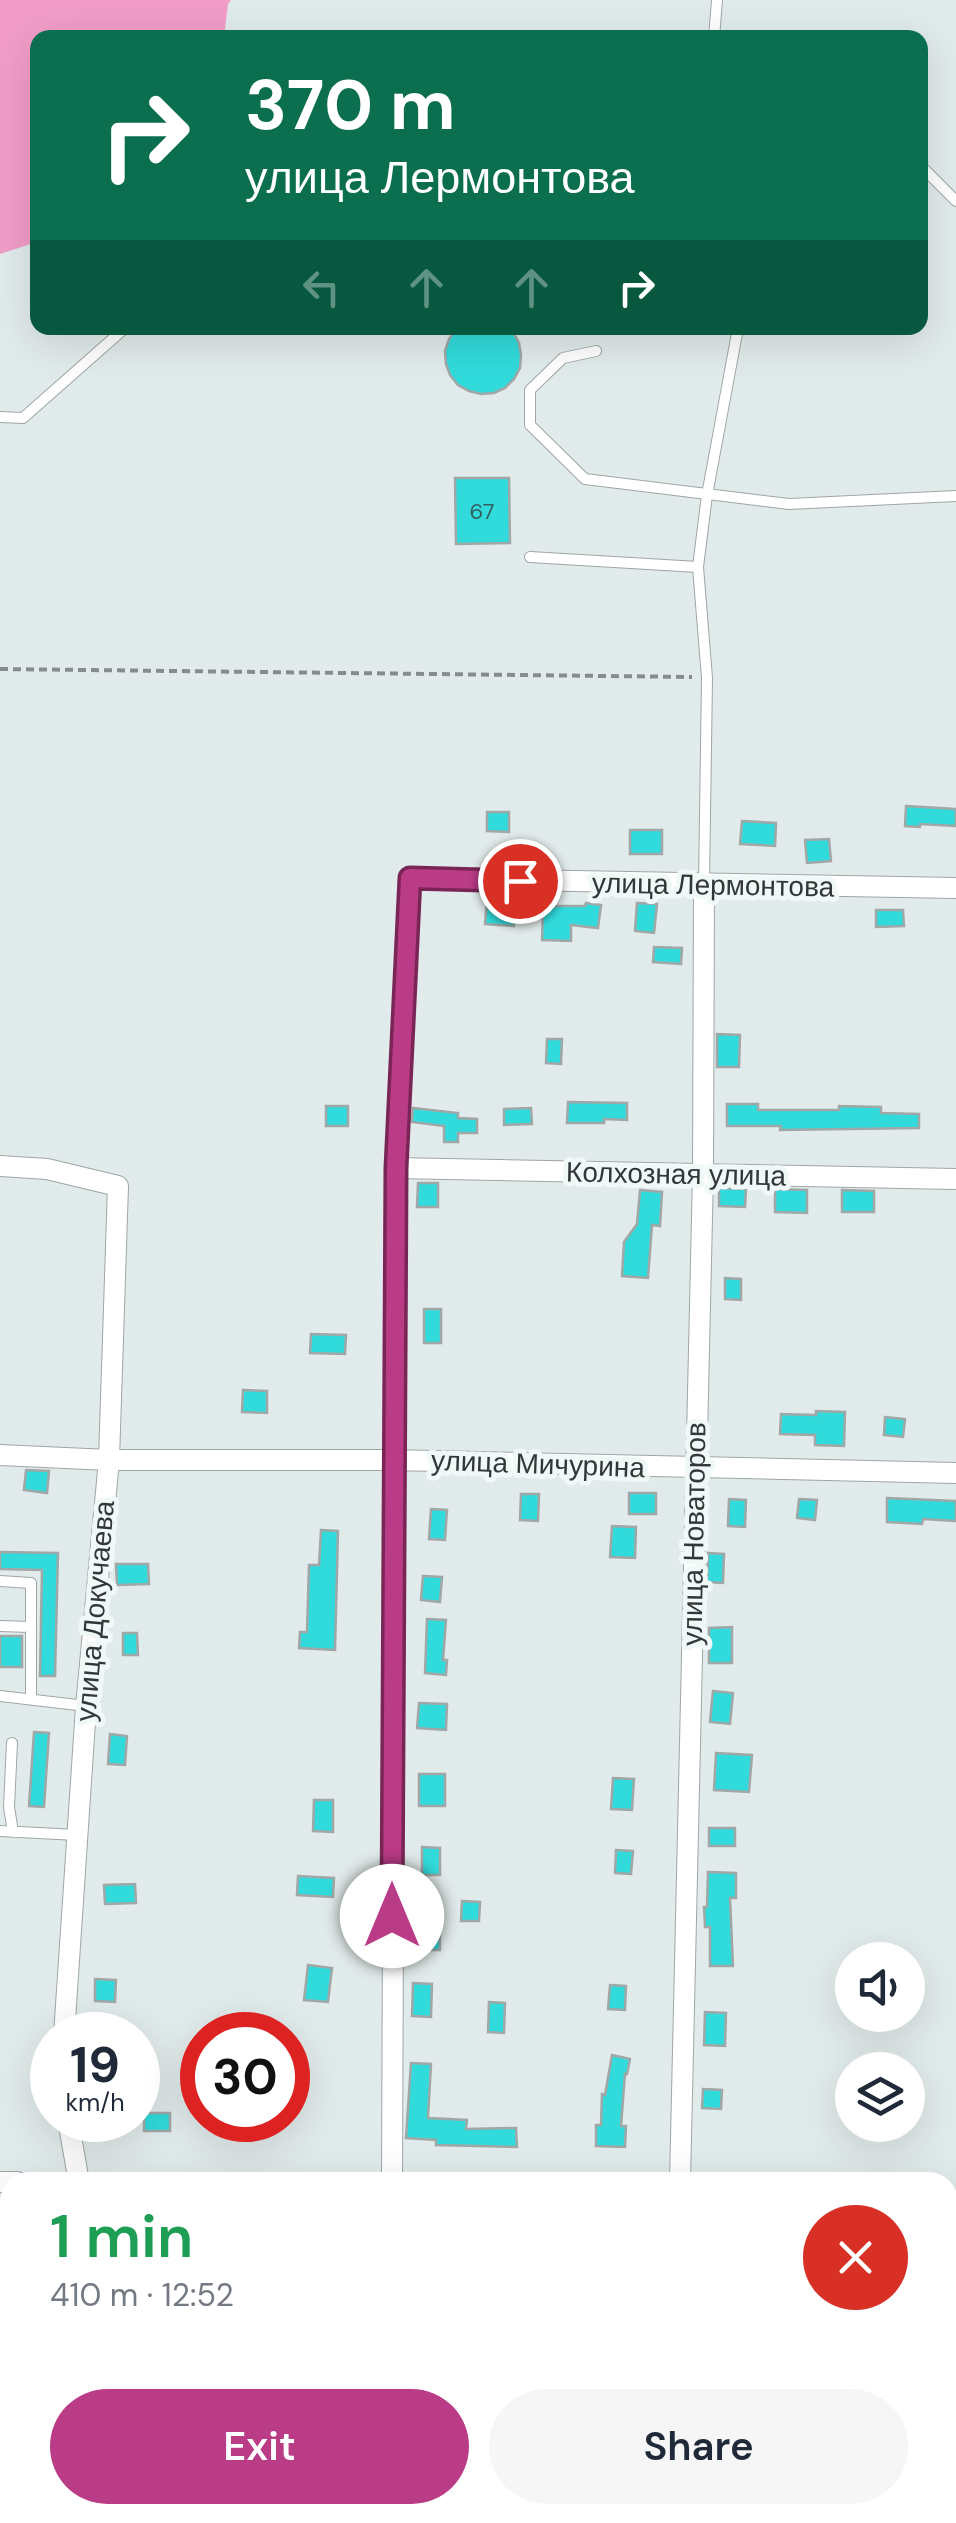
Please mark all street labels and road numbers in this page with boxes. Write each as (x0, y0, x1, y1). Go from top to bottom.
street label: улица Лермонтова (591, 864, 835, 906)
street label: Колхозная улица (566, 1154, 787, 1194)
street label: улица Новаторов (674, 1422, 714, 1646)
street label: улица Мичурина (430, 1442, 646, 1486)
street label: улица Докучаева (67, 1499, 123, 1723)

